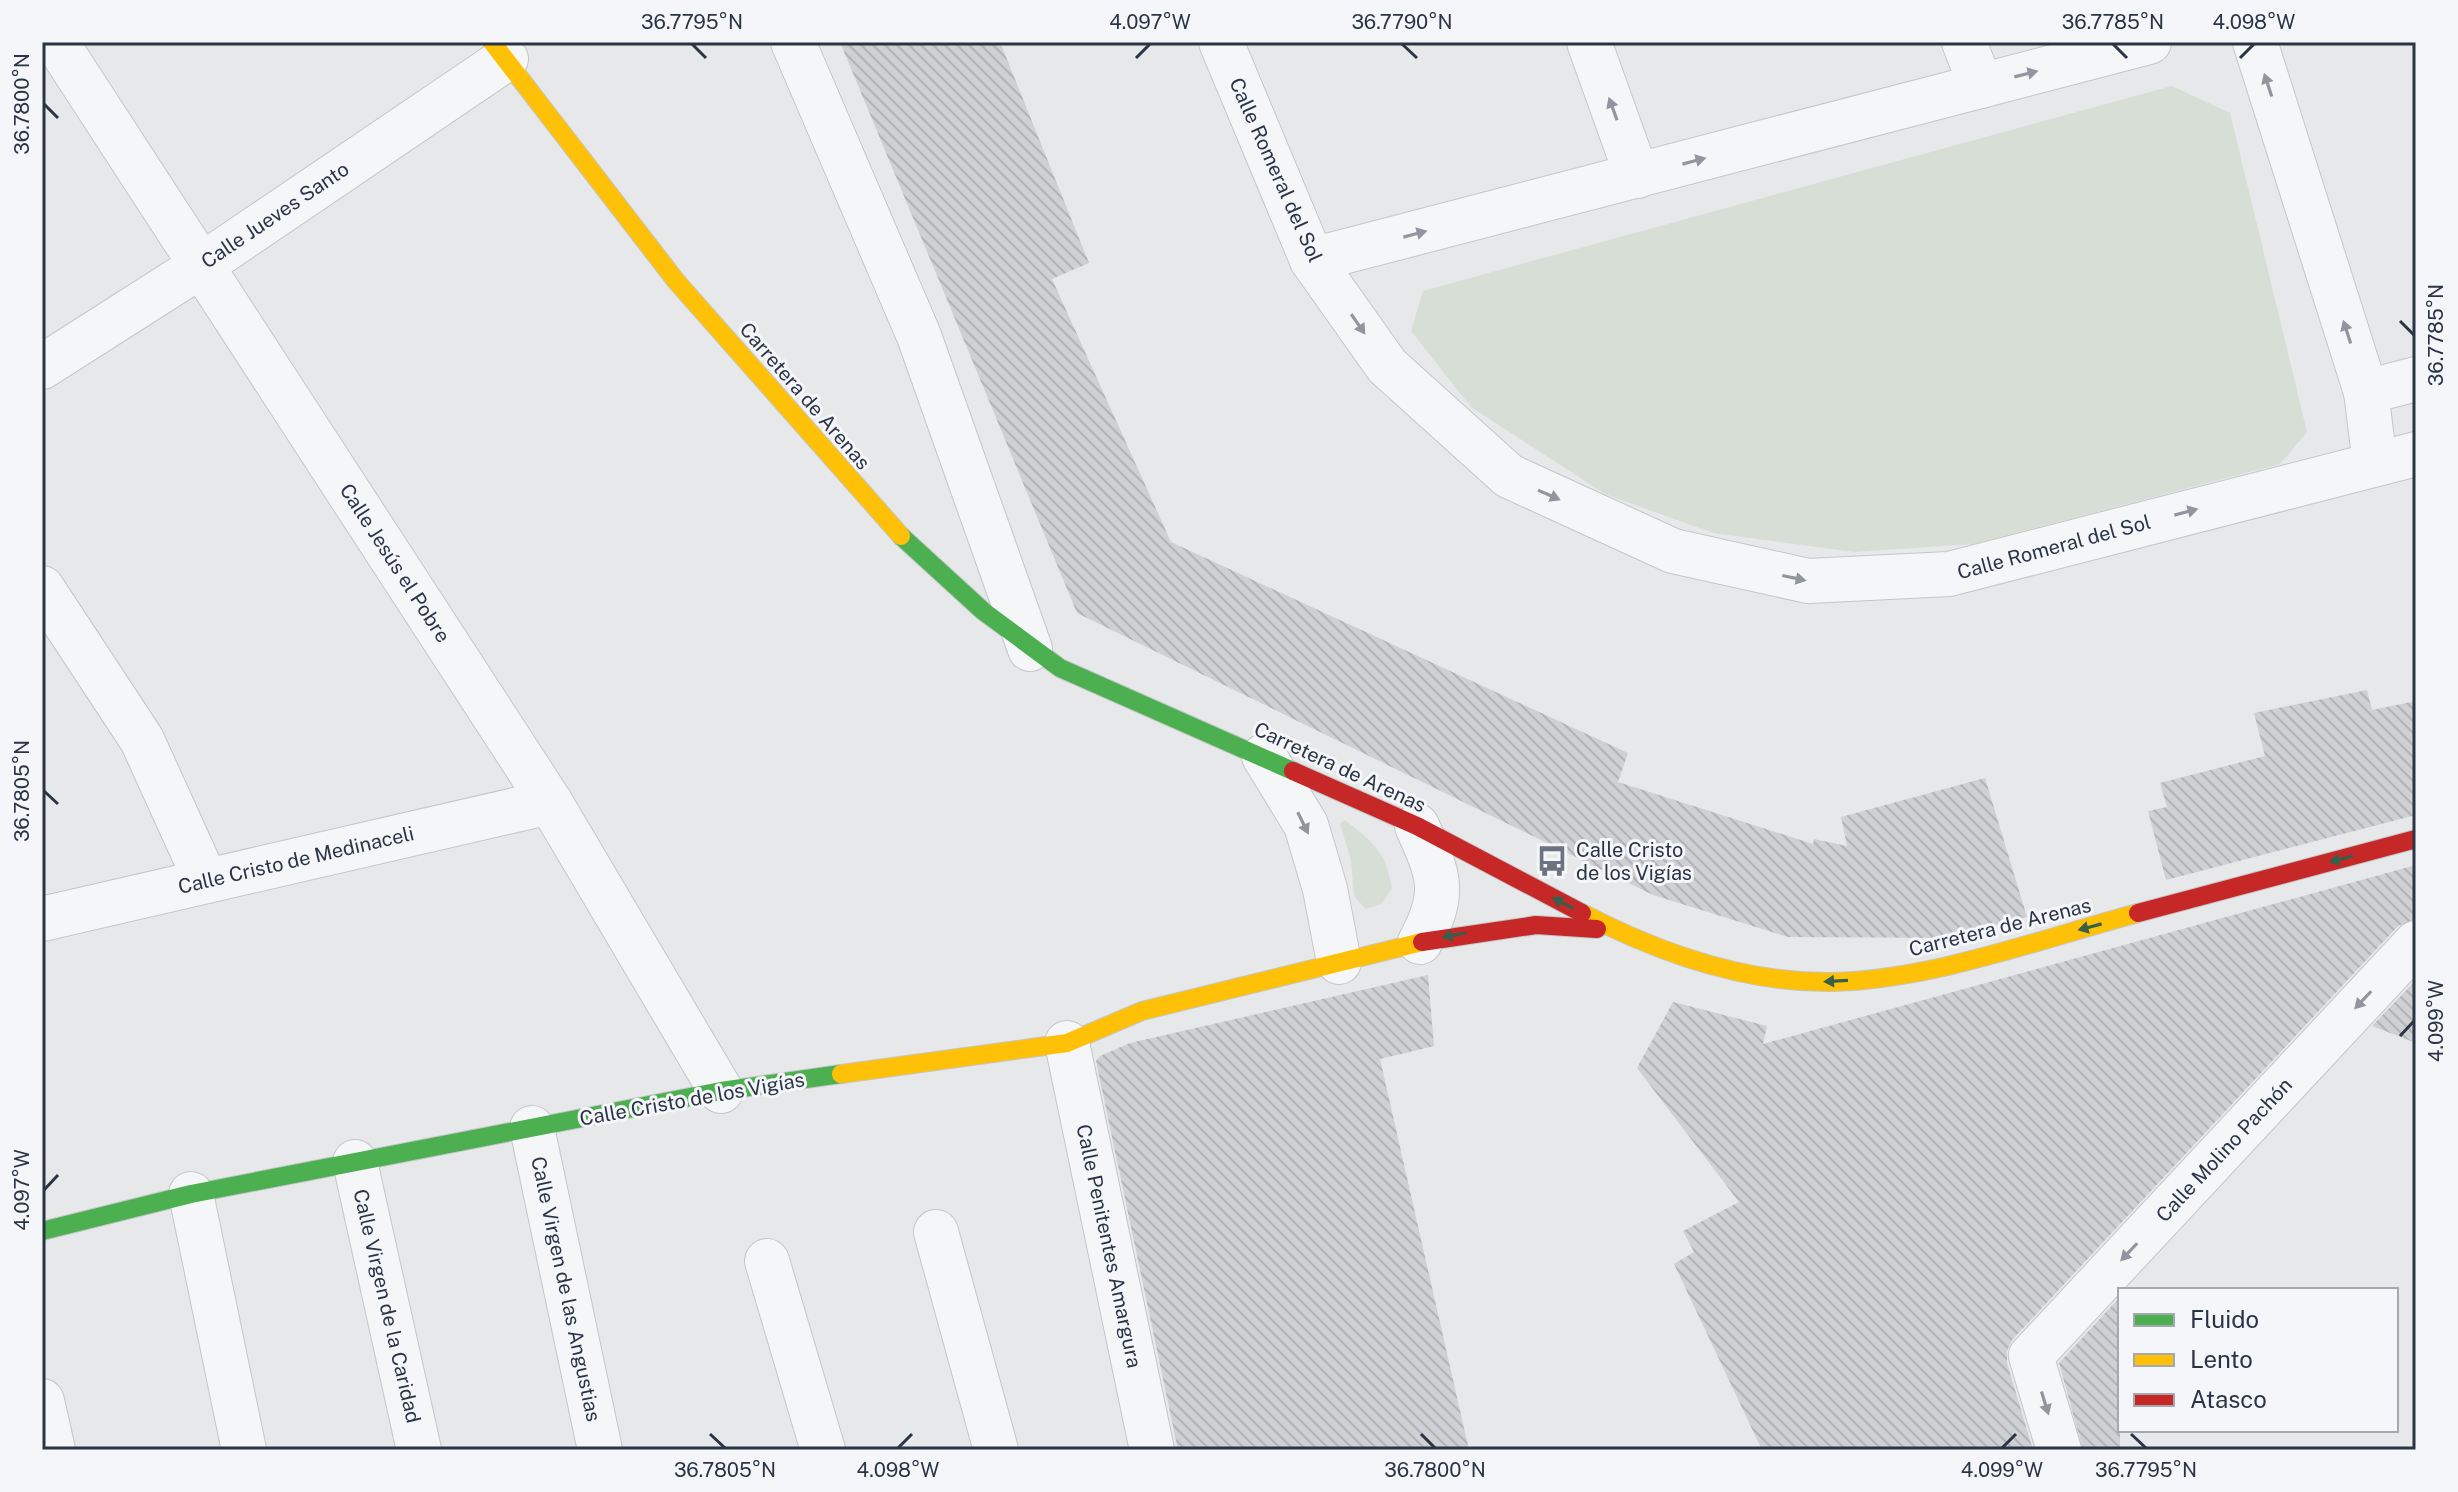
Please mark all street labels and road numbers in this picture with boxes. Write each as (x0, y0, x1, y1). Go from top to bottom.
street label: Calle Romeral del Sol (1225, 74, 1327, 266)
street label: Calle Jueves Santo (197, 157, 353, 273)
street label: Carretera de Arenas (735, 318, 875, 474)
street label: Calle Jesús el Pobre (335, 479, 455, 647)
street label: Calle Romeral del Sol (1955, 510, 2153, 584)
street label: Carretera de Arenas (1250, 717, 1430, 817)
street label: Calle Cristo de Medinaceli (176, 821, 416, 899)
street label: Carretera de Arenas (1906, 893, 2094, 961)
street label: Calle Cristo de los Vigías (578, 1067, 806, 1131)
street label: Calle Molino Pachón (2151, 1073, 2297, 1227)
street label: Calle Penitentes Amargura (1071, 1122, 1147, 1370)
street label: Calle Virgen de las Angustias (526, 1154, 606, 1424)
street label: Calle Virgen de la Caridad (348, 1187, 426, 1425)

